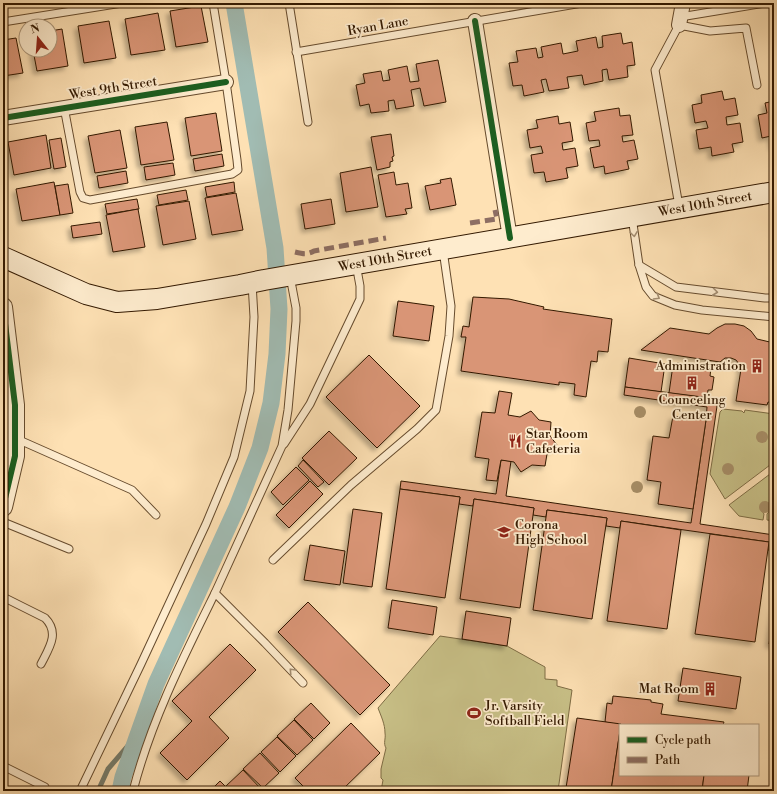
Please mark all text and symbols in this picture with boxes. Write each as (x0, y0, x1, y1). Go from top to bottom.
street label: Ryan Lane (346, 13, 410, 39)
north arrow (18, 18, 58, 58)
text: N (29, 21, 42, 37)
street label: West 9th Street (67, 73, 159, 103)
street label: West 10th Street (656, 188, 754, 220)
one-way arrow (629, 231, 638, 237)
street label: West 10th Street (336, 243, 434, 275)
one-way arrow (712, 287, 718, 296)
one-way arrow (653, 293, 660, 300)
place label: Administration (655, 358, 746, 374)
building icon: Administration (749, 358, 765, 374)
building icon: Counceling Center (684, 375, 700, 391)
place label: Counceling Center (658, 392, 726, 423)
place label: Star Room Cafeteria (526, 426, 589, 457)
restaurant icon: Star Room Cafeteria (507, 433, 523, 449)
place label: Corona High School (515, 517, 587, 548)
school or university icon: Corona High School (496, 524, 512, 540)
one-way arrow (289, 668, 296, 676)
place label: Mat Room (639, 681, 700, 697)
building icon: Mat Room (702, 681, 718, 697)
place label: Jr. Varsity Softball Field (484, 698, 565, 729)
sports icon: Jr. Varsity Softball Field (466, 705, 482, 721)
legend (619, 724, 759, 776)
text: Cycle path (655, 733, 711, 748)
text: Path (655, 753, 680, 768)

